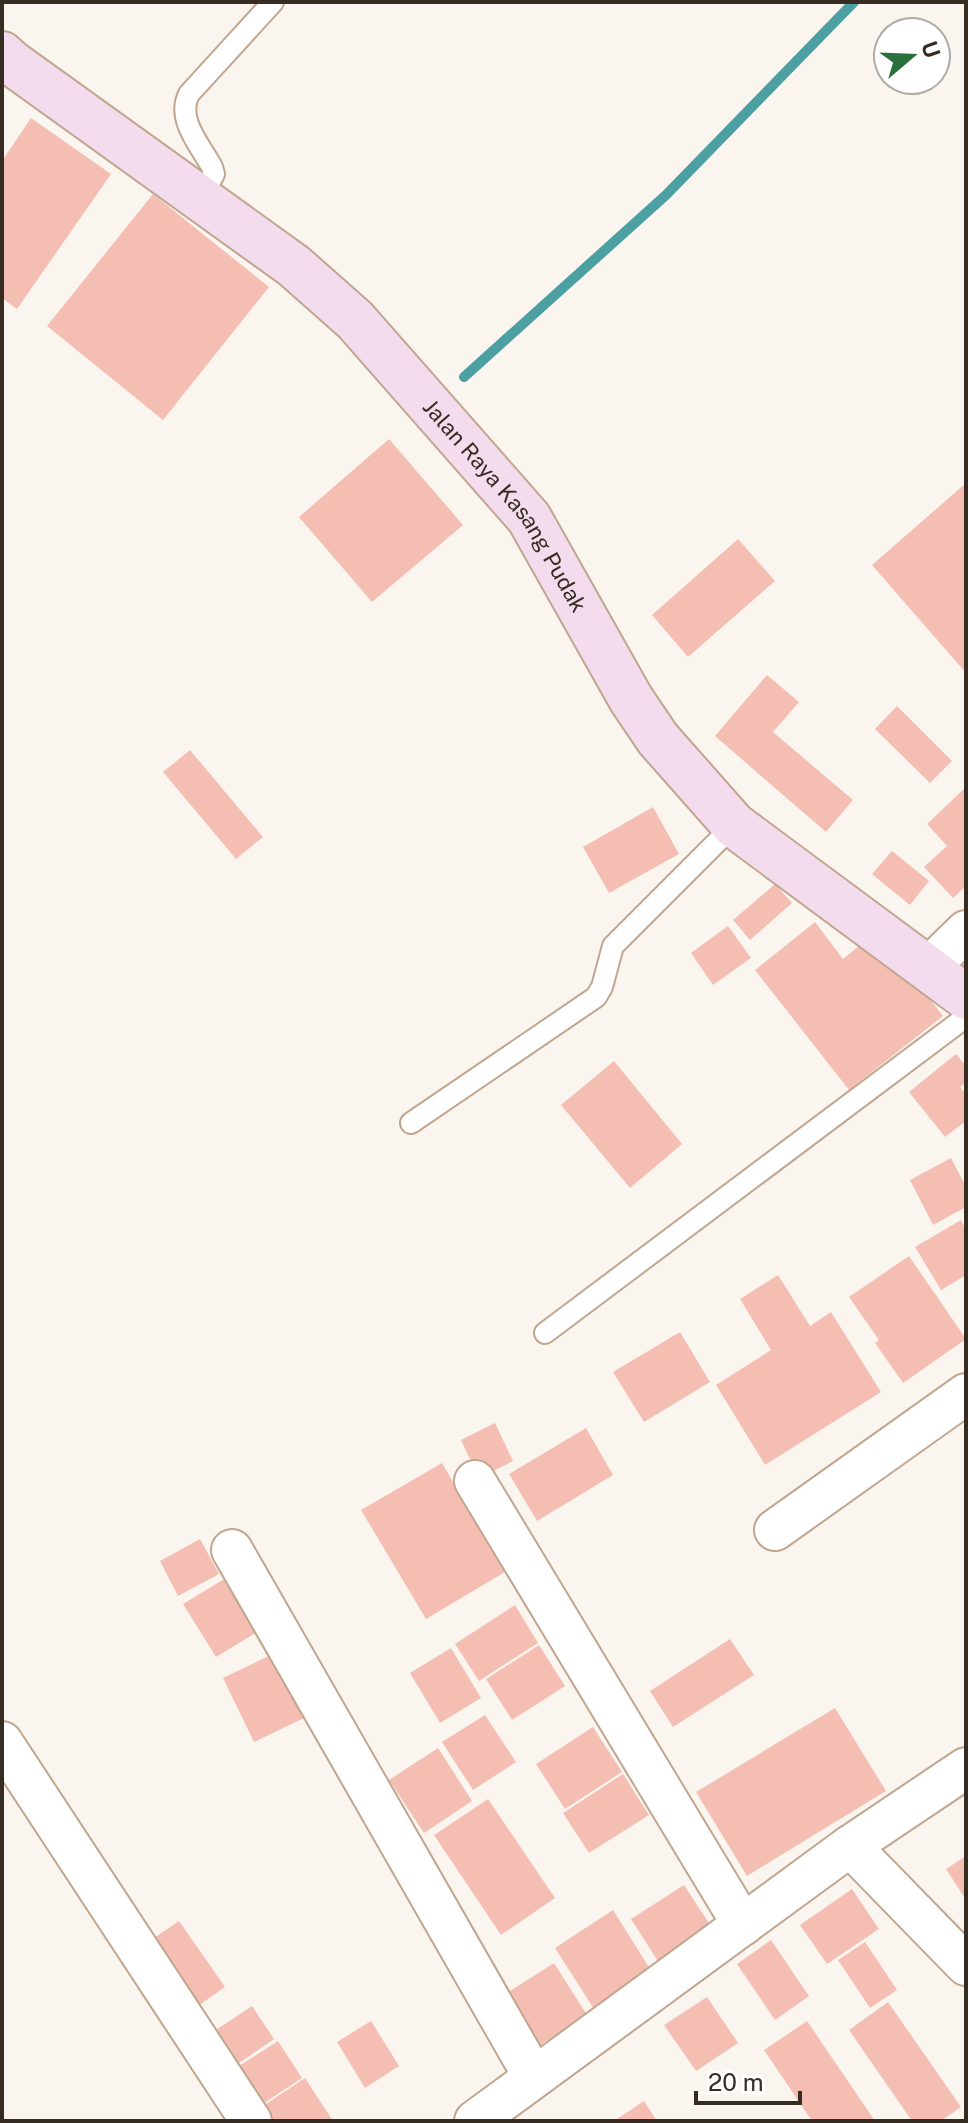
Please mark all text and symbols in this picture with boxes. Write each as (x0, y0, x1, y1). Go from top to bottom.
north arrow (872, 16, 952, 96)
text: U (916, 38, 946, 61)
street label: Jalan Raya Kasang Pudak (418, 394, 592, 617)
scale bar (696, 2055, 800, 2105)
text: 20 m (708, 2068, 764, 2096)

